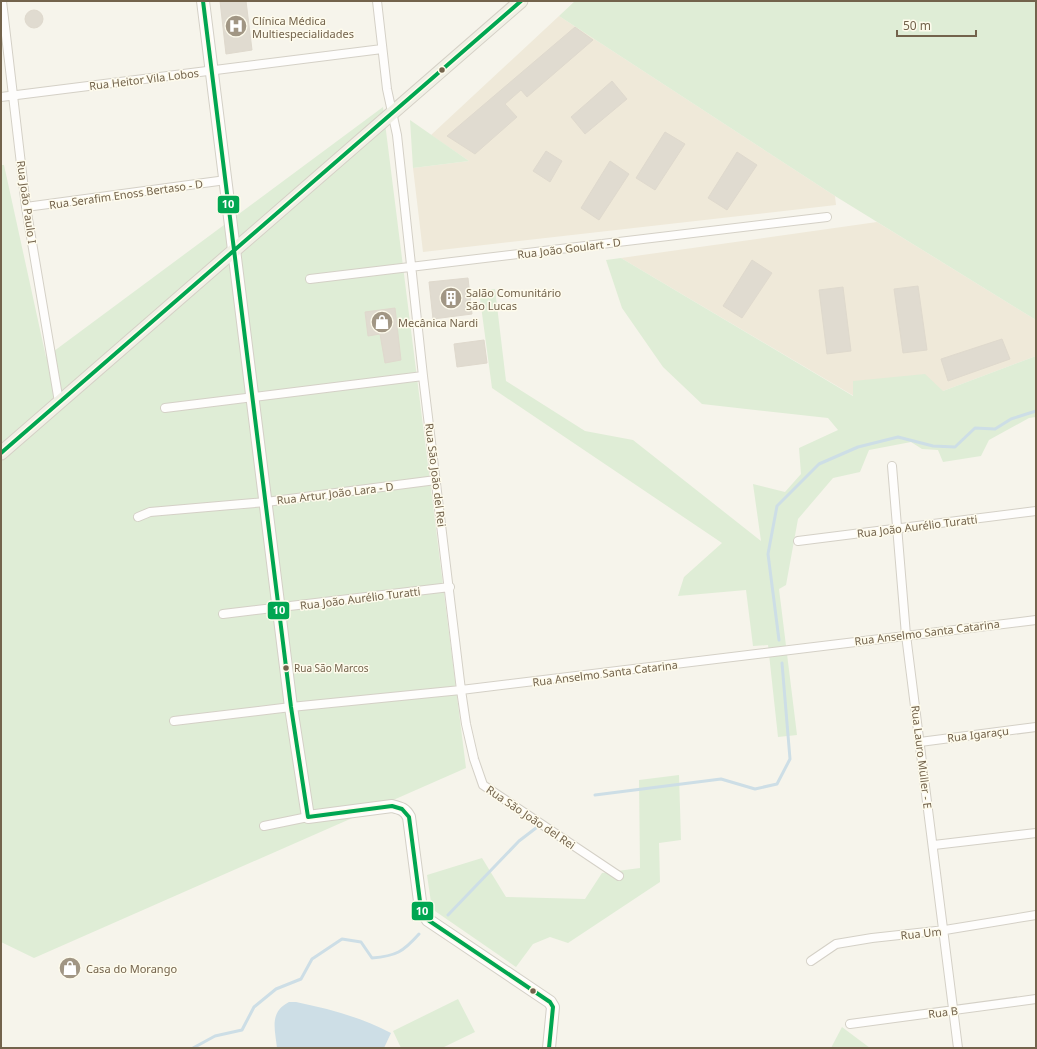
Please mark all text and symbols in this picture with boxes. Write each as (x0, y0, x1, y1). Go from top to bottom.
scale bar (897, 12, 976, 38)
hospital icon: Clínica Médica Multiespecialidades (223, 13, 249, 39)
place label: Clínica Médica Multiespecialidades (252, 13, 354, 41)
text: 50 m (903, 17, 931, 34)
street label: Rua Heitor Vila Lobos (88, 65, 200, 93)
unlabelled marker (437, 65, 447, 75)
street label: Rua João Paulo I (14, 159, 40, 245)
street label: Rua Serafim Enoss Bertaso - D (48, 176, 204, 212)
line badge: 10 (217, 195, 240, 214)
text: 10 (222, 196, 234, 211)
street label: Rua João Goulart - D (516, 234, 622, 262)
building icon: Salão Comunitário São Lucas (438, 285, 464, 311)
place label: Salão Comunitário São Lucas (466, 285, 562, 313)
shop icon: Mecânica Nardi (369, 309, 395, 335)
place label: Mecânica Nardi (398, 315, 478, 330)
street label: Rua São João del Rei (422, 422, 450, 528)
street label: Rua Artur João Lara - D (276, 478, 394, 508)
street label: Rua João Aurélio Turatti (856, 511, 978, 541)
street label: Rua João Aurélio Turatti (299, 583, 421, 613)
line badge: 10 (267, 601, 290, 620)
text: 10 (273, 602, 285, 617)
street label: Rua Anselmo Santa Catarina (854, 616, 1000, 648)
street label: Rua Anselmo Santa Catarina (532, 657, 678, 689)
place label: Rua São Marcos (294, 661, 369, 675)
marker: Rua São Marcos (281, 663, 291, 673)
street label: Rua Lauro Müller - E (908, 705, 936, 809)
street label: Rua Igaraçu (946, 723, 1010, 745)
street label: Rua São João del Rei (484, 782, 578, 852)
line badge: 10 (411, 901, 434, 921)
text: 10 (416, 903, 428, 918)
street label: Rua Um (900, 923, 942, 943)
shop icon: Casa do Morango (57, 955, 83, 981)
place label: Casa do Morango (86, 961, 177, 976)
unlabelled marker (528, 986, 538, 996)
street label: Rua B (927, 1003, 959, 1021)

